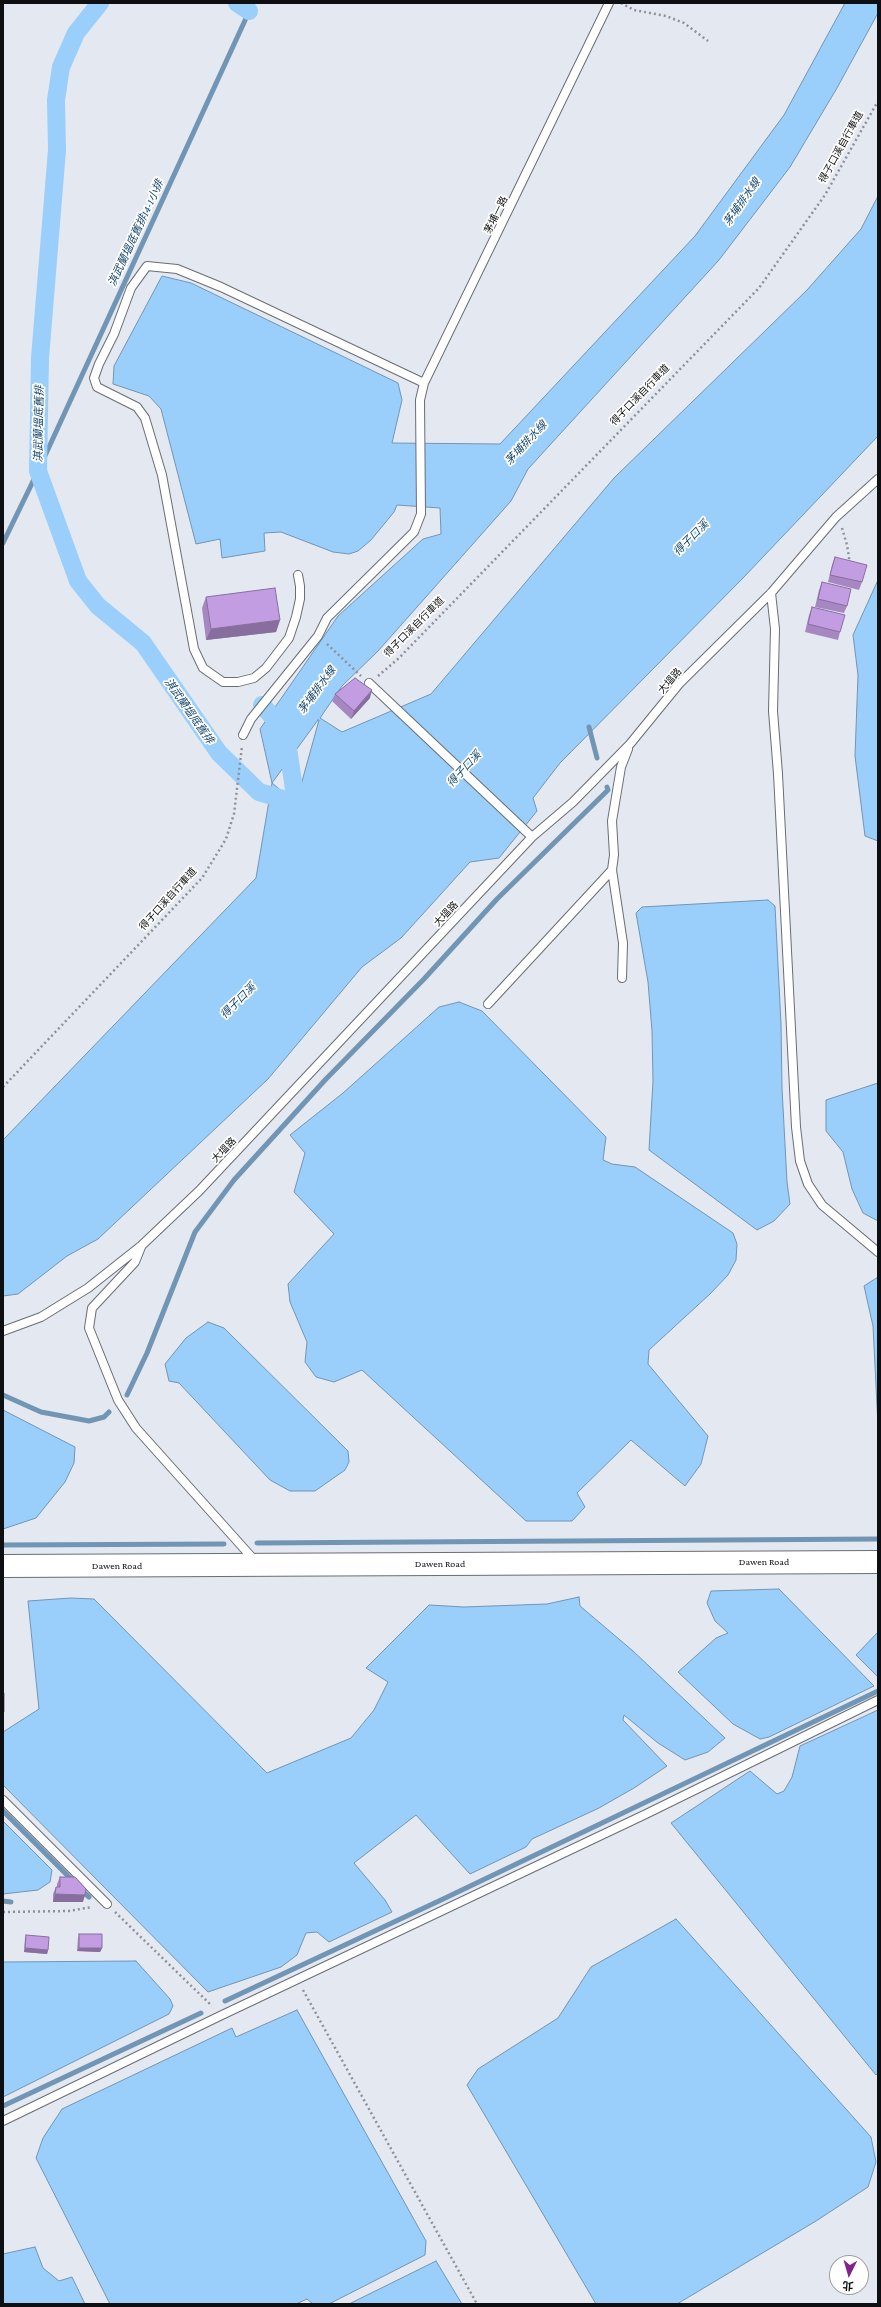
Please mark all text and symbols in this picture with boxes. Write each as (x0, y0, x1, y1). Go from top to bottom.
street label: 得子口溪自行車道 (816, 109, 866, 185)
water label: 茅埔排水線 (721, 176, 763, 228)
water label: 淇武蘭塭底舊排14-1小排 (106, 178, 166, 288)
street label: 茅埔一路 (482, 194, 510, 236)
street label: 得子口溪自行車道 (608, 362, 672, 428)
water label: 淇武蘭塭底舊排 (32, 385, 46, 463)
water label: 茅埔排水線 (502, 418, 550, 468)
water label: 得子口溪 (671, 518, 711, 558)
street label: 得子口溪自行車道 (381, 594, 447, 660)
water label: 茅埔排水線 (295, 664, 339, 716)
street label: 大塭路 (656, 666, 684, 696)
water label: 淇武蘭塭底舊排 (162, 676, 216, 746)
water label: 得子口溪 (444, 748, 484, 790)
street label: 得子口溪自行車道 (137, 865, 199, 933)
street label: 大塭路 (431, 899, 461, 929)
water label: 得子口溪 (218, 981, 258, 1021)
street label: 大塭路 (209, 1135, 239, 1165)
street label: Dawen Road (739, 1556, 789, 1568)
street label: Dawen Road (415, 1558, 465, 1570)
street label: Dawen Road (92, 1560, 142, 1572)
north arrow (829, 2255, 869, 2295)
text: 北 (842, 2280, 854, 2292)

